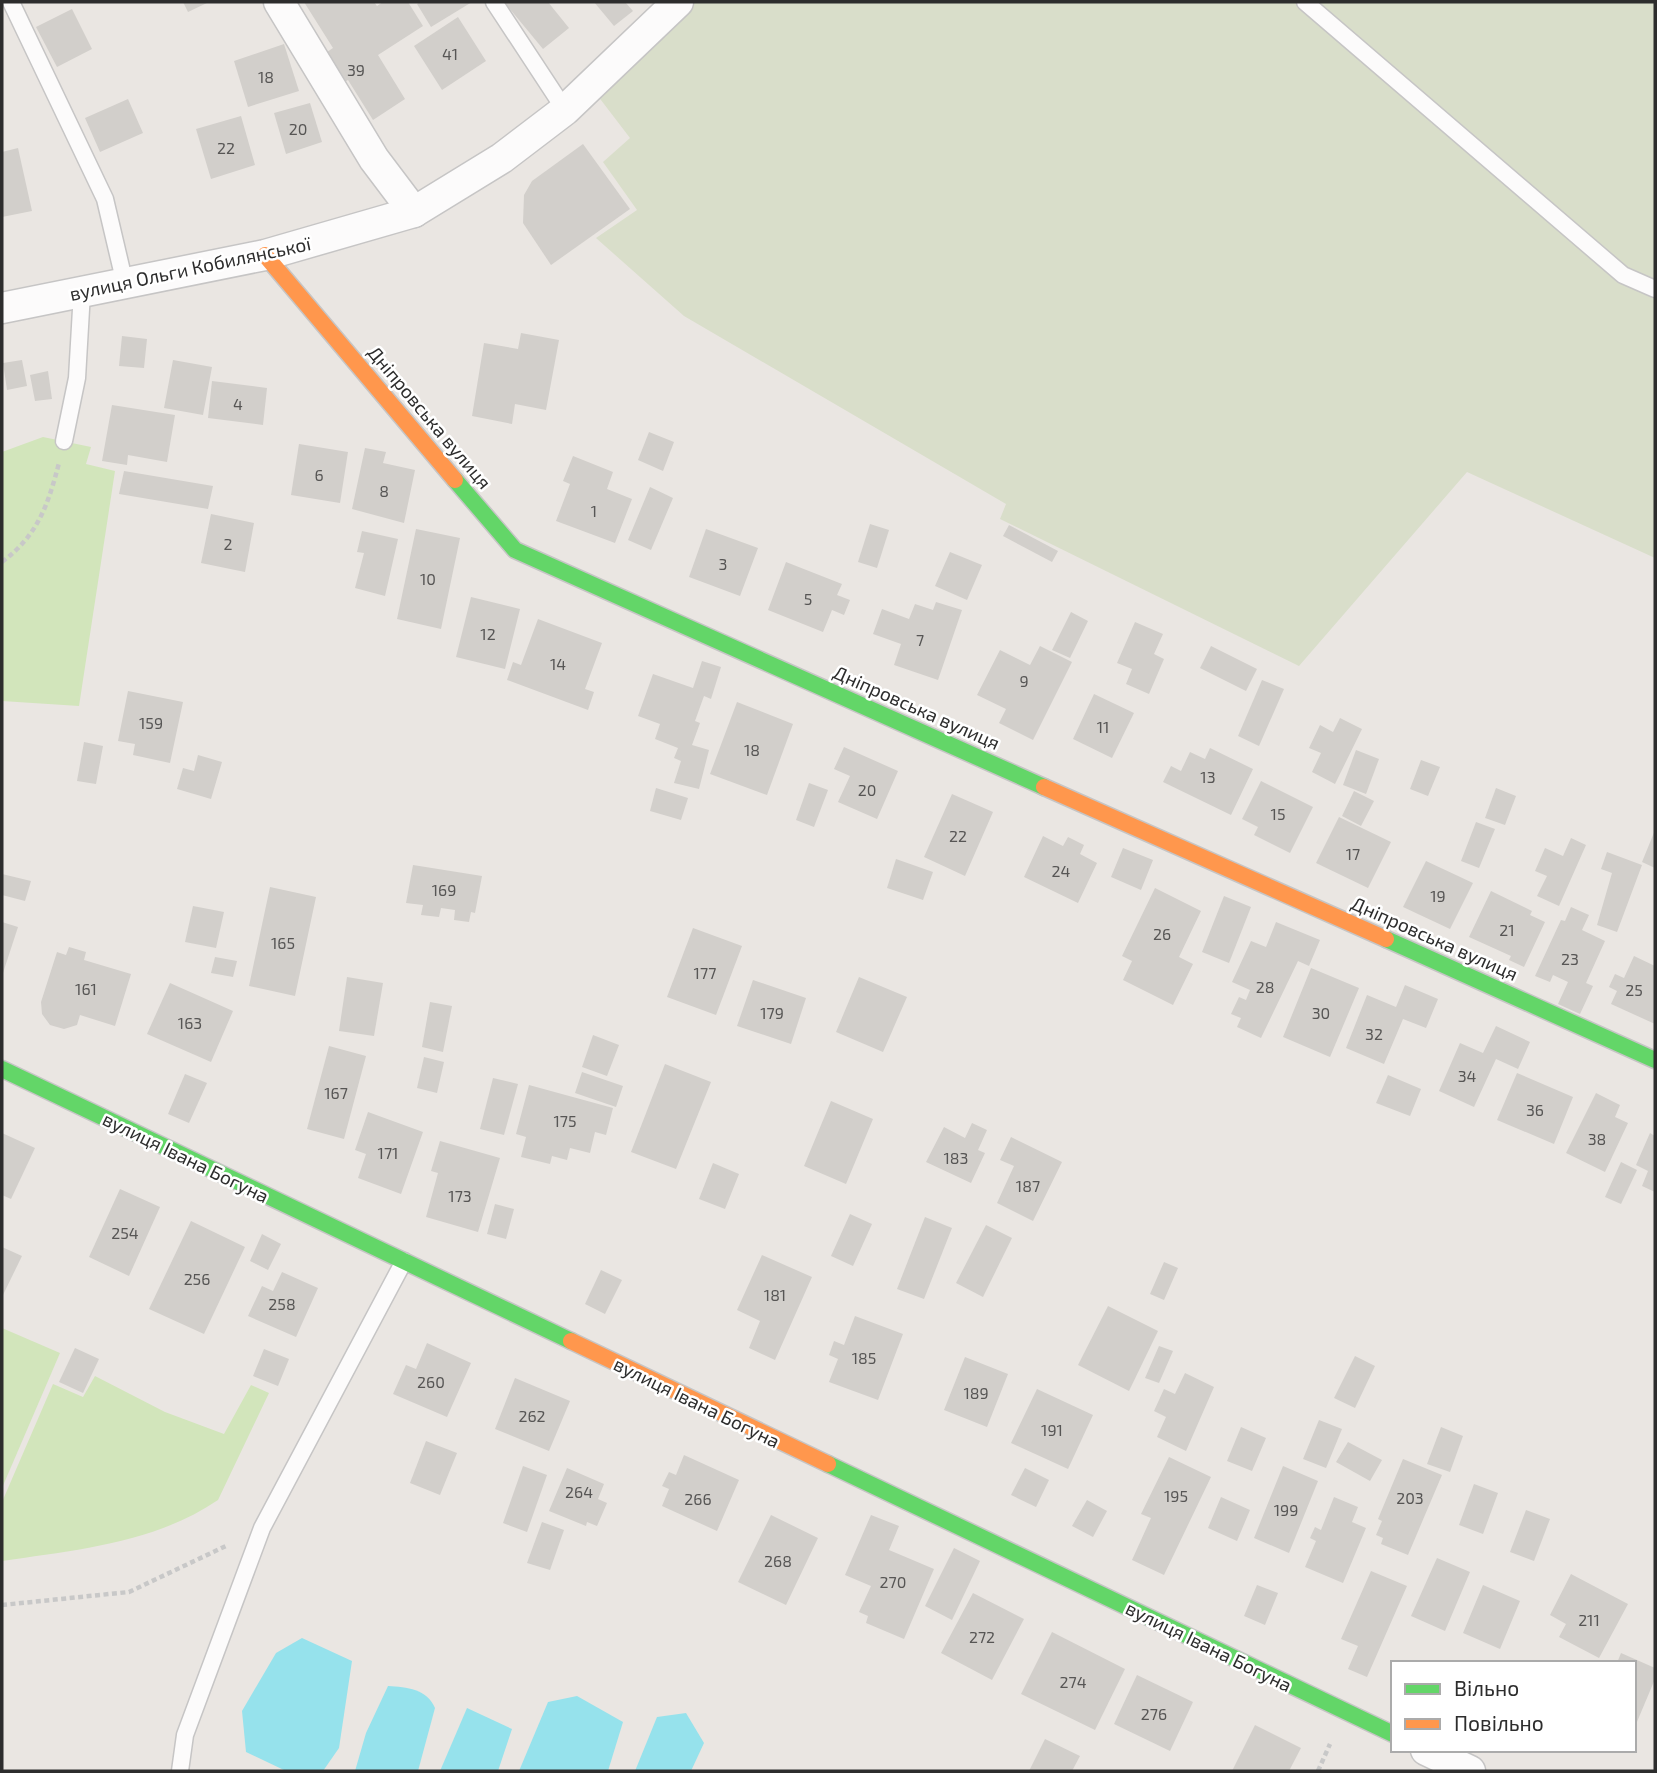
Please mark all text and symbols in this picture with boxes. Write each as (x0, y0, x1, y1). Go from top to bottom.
house number: 41 (442, 44, 458, 63)
house number: 39 (347, 60, 365, 79)
house number: 18 (258, 67, 274, 86)
house number: 20 (289, 119, 307, 138)
house number: 22 (217, 138, 235, 157)
street label: вулиця Ольги Кобилянської (67, 231, 313, 306)
street label: Дніпровська вулиця (363, 341, 497, 494)
house number: 4 (233, 394, 243, 413)
house number: 6 (314, 465, 324, 484)
house number: 8 (379, 481, 389, 500)
house number: 1 (591, 501, 597, 520)
house number: 2 (224, 534, 233, 553)
house number: 3 (719, 554, 727, 573)
house number: 10 (420, 569, 436, 588)
house number: 5 (804, 589, 812, 608)
house number: 12 (480, 624, 496, 643)
house number: 7 (916, 630, 924, 649)
house number: 14 (550, 654, 566, 673)
street label: Дніпровська вулиця (830, 660, 1004, 755)
house number: 9 (1019, 671, 1029, 690)
house number: 159 (139, 713, 163, 732)
house number: 11 (1097, 717, 1109, 736)
house number: 18 (744, 740, 760, 759)
house number: 13 (1200, 767, 1216, 786)
house number: 20 (858, 780, 876, 799)
house number: 15 (1271, 804, 1285, 823)
house number: 22 (949, 826, 967, 845)
house number: 17 (1346, 844, 1360, 863)
house number: 24 (1052, 861, 1071, 880)
house number: 169 (432, 880, 456, 899)
house number: 19 (1430, 886, 1446, 905)
street label: Дніпровська вулиця (1348, 891, 1522, 986)
house number: 21 (1499, 920, 1515, 939)
house number: 26 (1153, 924, 1171, 943)
house number: 165 (271, 933, 295, 952)
house number: 23 (1561, 949, 1579, 968)
house number: 177 (694, 963, 716, 982)
house number: 28 (1256, 977, 1274, 996)
house number: 161 (75, 979, 97, 998)
house number: 25 (1625, 980, 1643, 999)
house number: 179 (760, 1003, 784, 1022)
house number: 30 (1312, 1003, 1330, 1022)
house number: 163 (178, 1013, 202, 1032)
house number: 32 (1365, 1024, 1383, 1043)
house number: 34 (1458, 1066, 1477, 1085)
house number: 167 (324, 1083, 348, 1102)
house number: 36 (1526, 1100, 1544, 1119)
street label: вулиця Івана Богуна (99, 1107, 273, 1208)
house number: 175 (553, 1111, 577, 1130)
house number: 38 (1588, 1129, 1606, 1148)
house number: 171 (378, 1143, 398, 1162)
house number: 183 (944, 1148, 968, 1167)
house number: 187 (1016, 1176, 1040, 1195)
house number: 173 (448, 1186, 472, 1205)
house number: 254 (111, 1223, 139, 1242)
house number: 256 (184, 1269, 210, 1288)
house number: 181 (764, 1285, 786, 1304)
house number: 258 (268, 1294, 296, 1313)
house number: 185 (852, 1348, 876, 1367)
street label: вулиця Івана Богуна (610, 1352, 784, 1453)
house number: 260 (417, 1372, 445, 1391)
house number: 189 (963, 1383, 989, 1402)
house number: 262 (518, 1406, 546, 1425)
house number: 191 (1041, 1420, 1063, 1439)
house number: 264 (565, 1482, 593, 1501)
house number: 195 (1164, 1486, 1188, 1505)
house number: 203 (1396, 1488, 1424, 1507)
house number: 266 (684, 1489, 712, 1508)
house number: 199 (1274, 1500, 1298, 1519)
house number: 268 (764, 1551, 792, 1570)
house number: 270 (880, 1572, 906, 1591)
street label: вулиця Івана Богуна (1122, 1596, 1296, 1697)
house number: 211 (1578, 1610, 1600, 1629)
house number: 272 (969, 1627, 995, 1646)
legend (1391, 1661, 1636, 1752)
house number: 274 (1059, 1672, 1087, 1691)
text: Вільно (1454, 1675, 1519, 1700)
house number: 276 (1141, 1704, 1167, 1723)
text: Повільно (1454, 1710, 1544, 1735)

